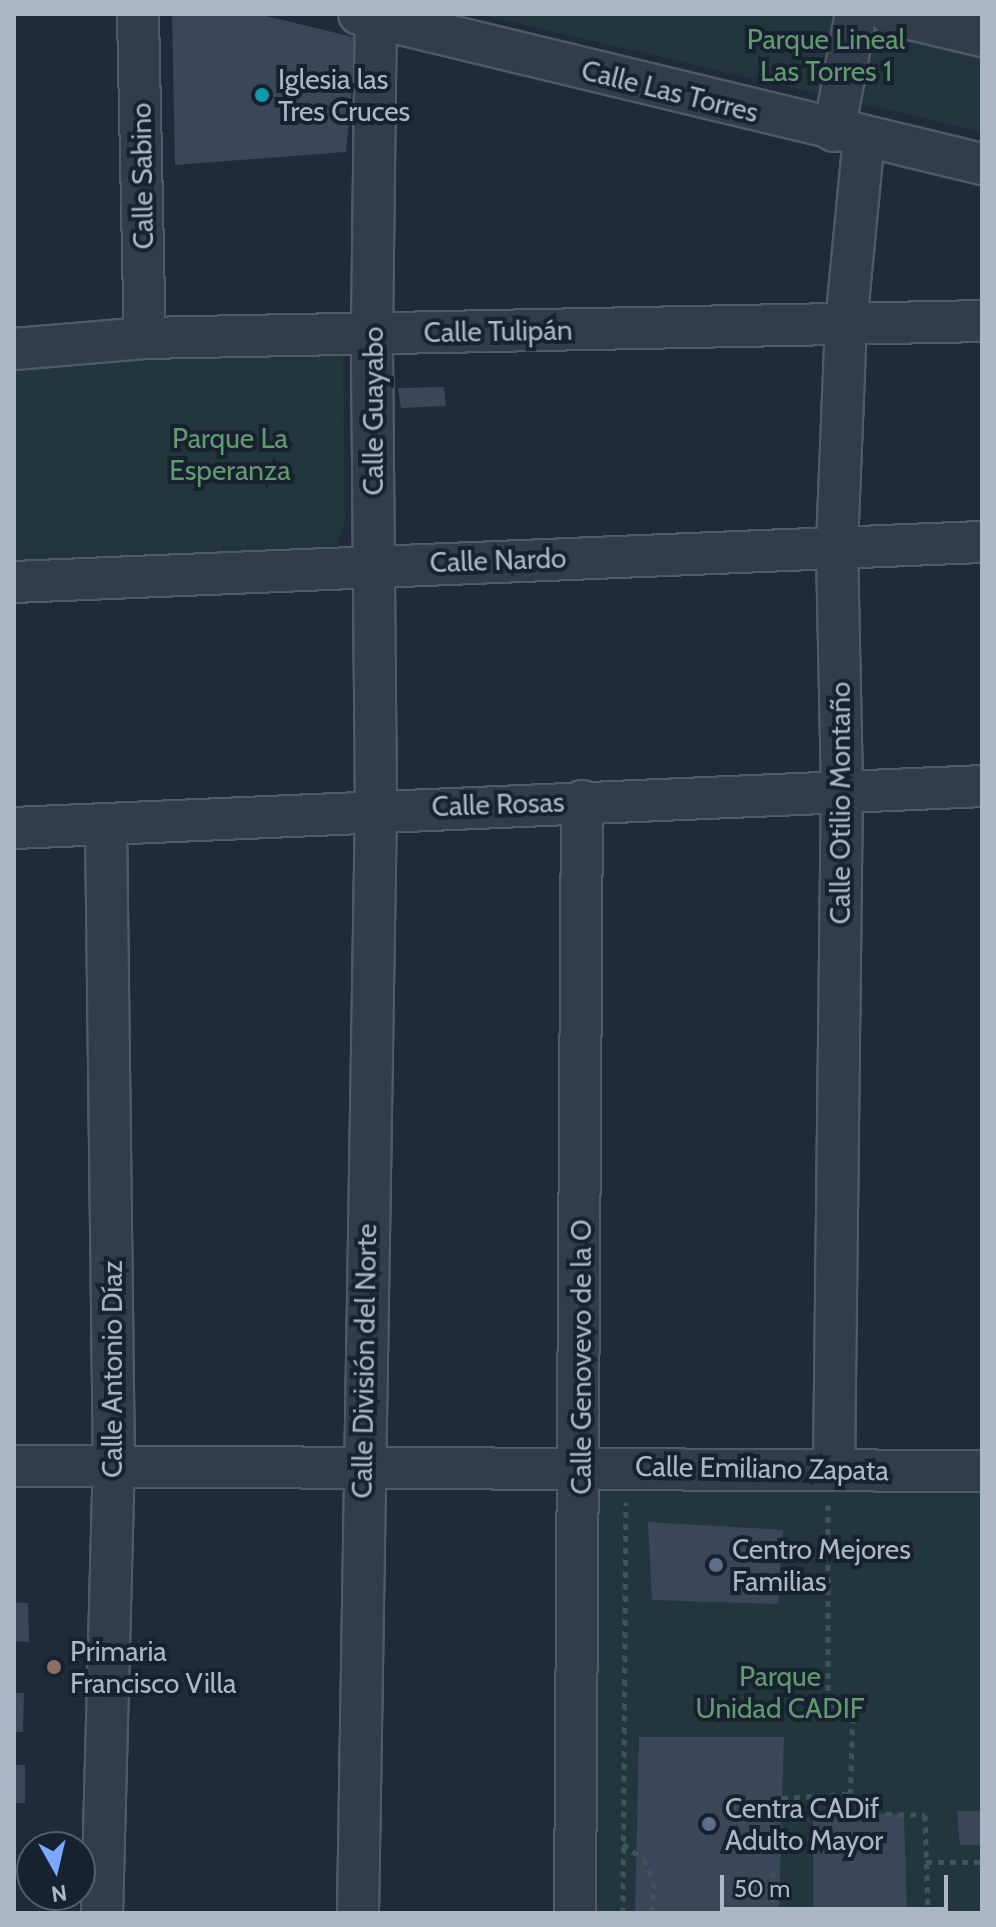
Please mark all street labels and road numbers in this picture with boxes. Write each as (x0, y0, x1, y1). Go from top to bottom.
street label: Calle Las Torres (578, 53, 762, 129)
street label: Calle Sabino (124, 102, 160, 250)
street label: Calle Tulipán (423, 313, 573, 349)
street label: Calle Guayabo (356, 327, 390, 495)
street label: Calle Nardo (429, 541, 567, 579)
street label: Calle Otilio Montaño (823, 682, 857, 924)
street label: Calle Rosas (431, 785, 565, 823)
street label: Calle Genovevo de la O (564, 1219, 598, 1495)
street label: Calle División del Norte (345, 1223, 383, 1499)
street label: Calle Antonio Díaz (95, 1260, 129, 1478)
street label: Calle Emiliano Zapata (635, 1449, 889, 1487)

